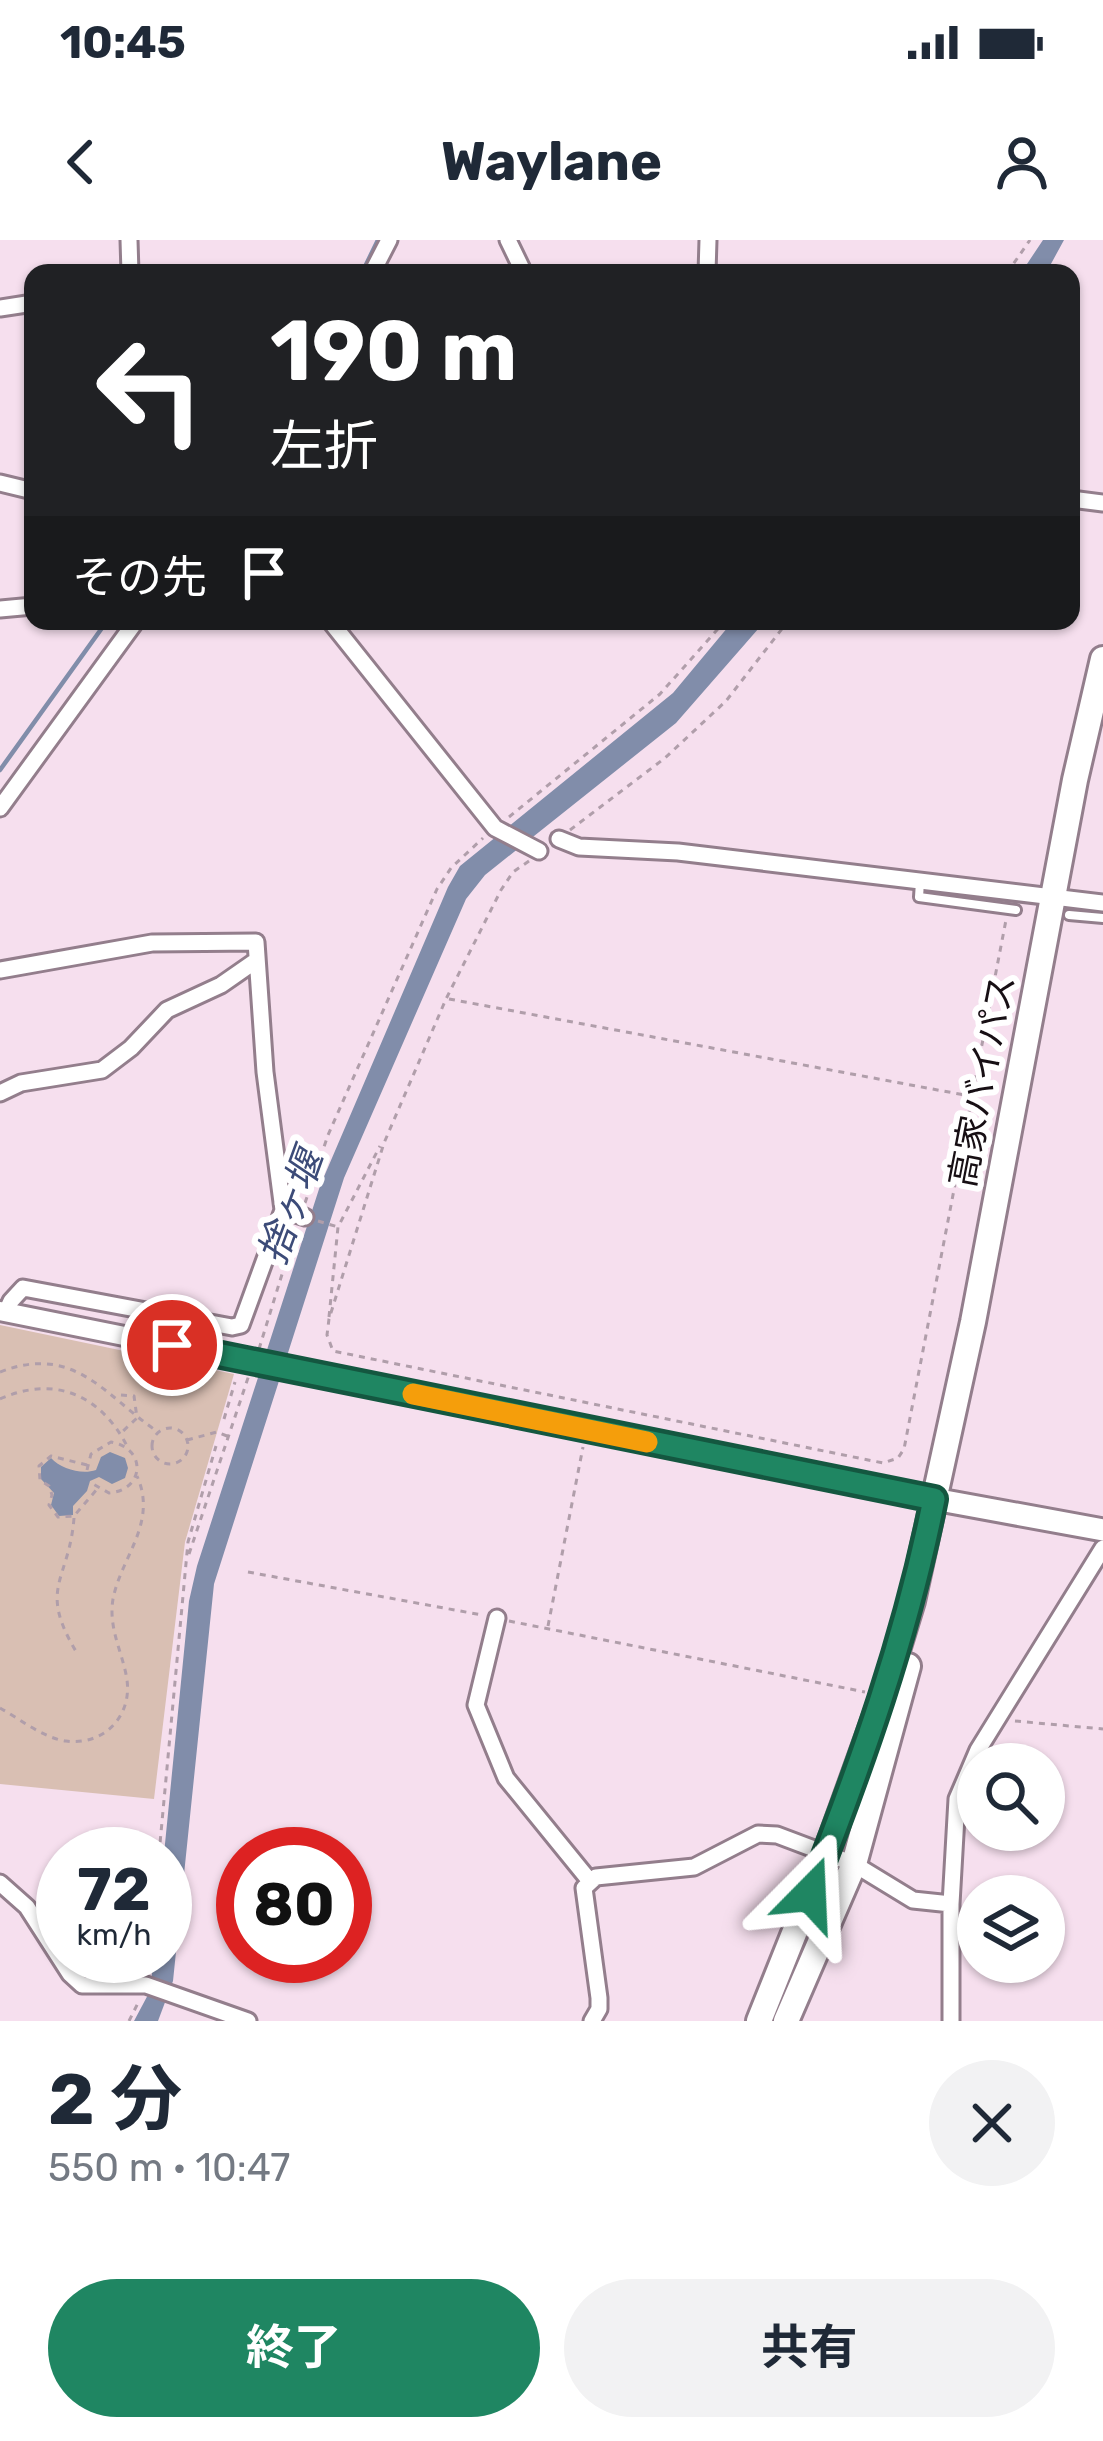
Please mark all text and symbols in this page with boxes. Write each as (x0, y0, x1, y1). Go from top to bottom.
text: 10:45 (60, 16, 186, 69)
icon: back (48, 129, 114, 195)
icon: person (989, 129, 1055, 195)
text: Waylane (441, 130, 662, 194)
text: 190 m (270, 301, 518, 401)
icon: left (72, 312, 228, 468)
text: 左折 (270, 415, 378, 479)
icon: arrive (231, 540, 297, 606)
text: その先 (72, 551, 207, 604)
street label: 高家バイパス (940, 971, 1024, 1191)
water label: 捨ヶ堰 (249, 1139, 335, 1270)
pin (121, 1294, 223, 1396)
icon: arrive (139, 1312, 205, 1378)
map controls (957, 1743, 1065, 1983)
button: search (957, 1743, 1065, 1851)
speed limit sign: 80 (216, 1827, 372, 1983)
position arrow (747, 1831, 873, 1957)
text: 72 (77, 1854, 151, 1925)
button: layers (957, 1875, 1065, 1983)
text: km/h (77, 1917, 151, 1953)
text: 2 分 (48, 2057, 182, 2142)
button: close (929, 2060, 1055, 2186)
text: 550 m · 10:47 (48, 2145, 290, 2191)
button: 終了 (48, 2279, 540, 2417)
button: 共有 (564, 2279, 1055, 2417)

